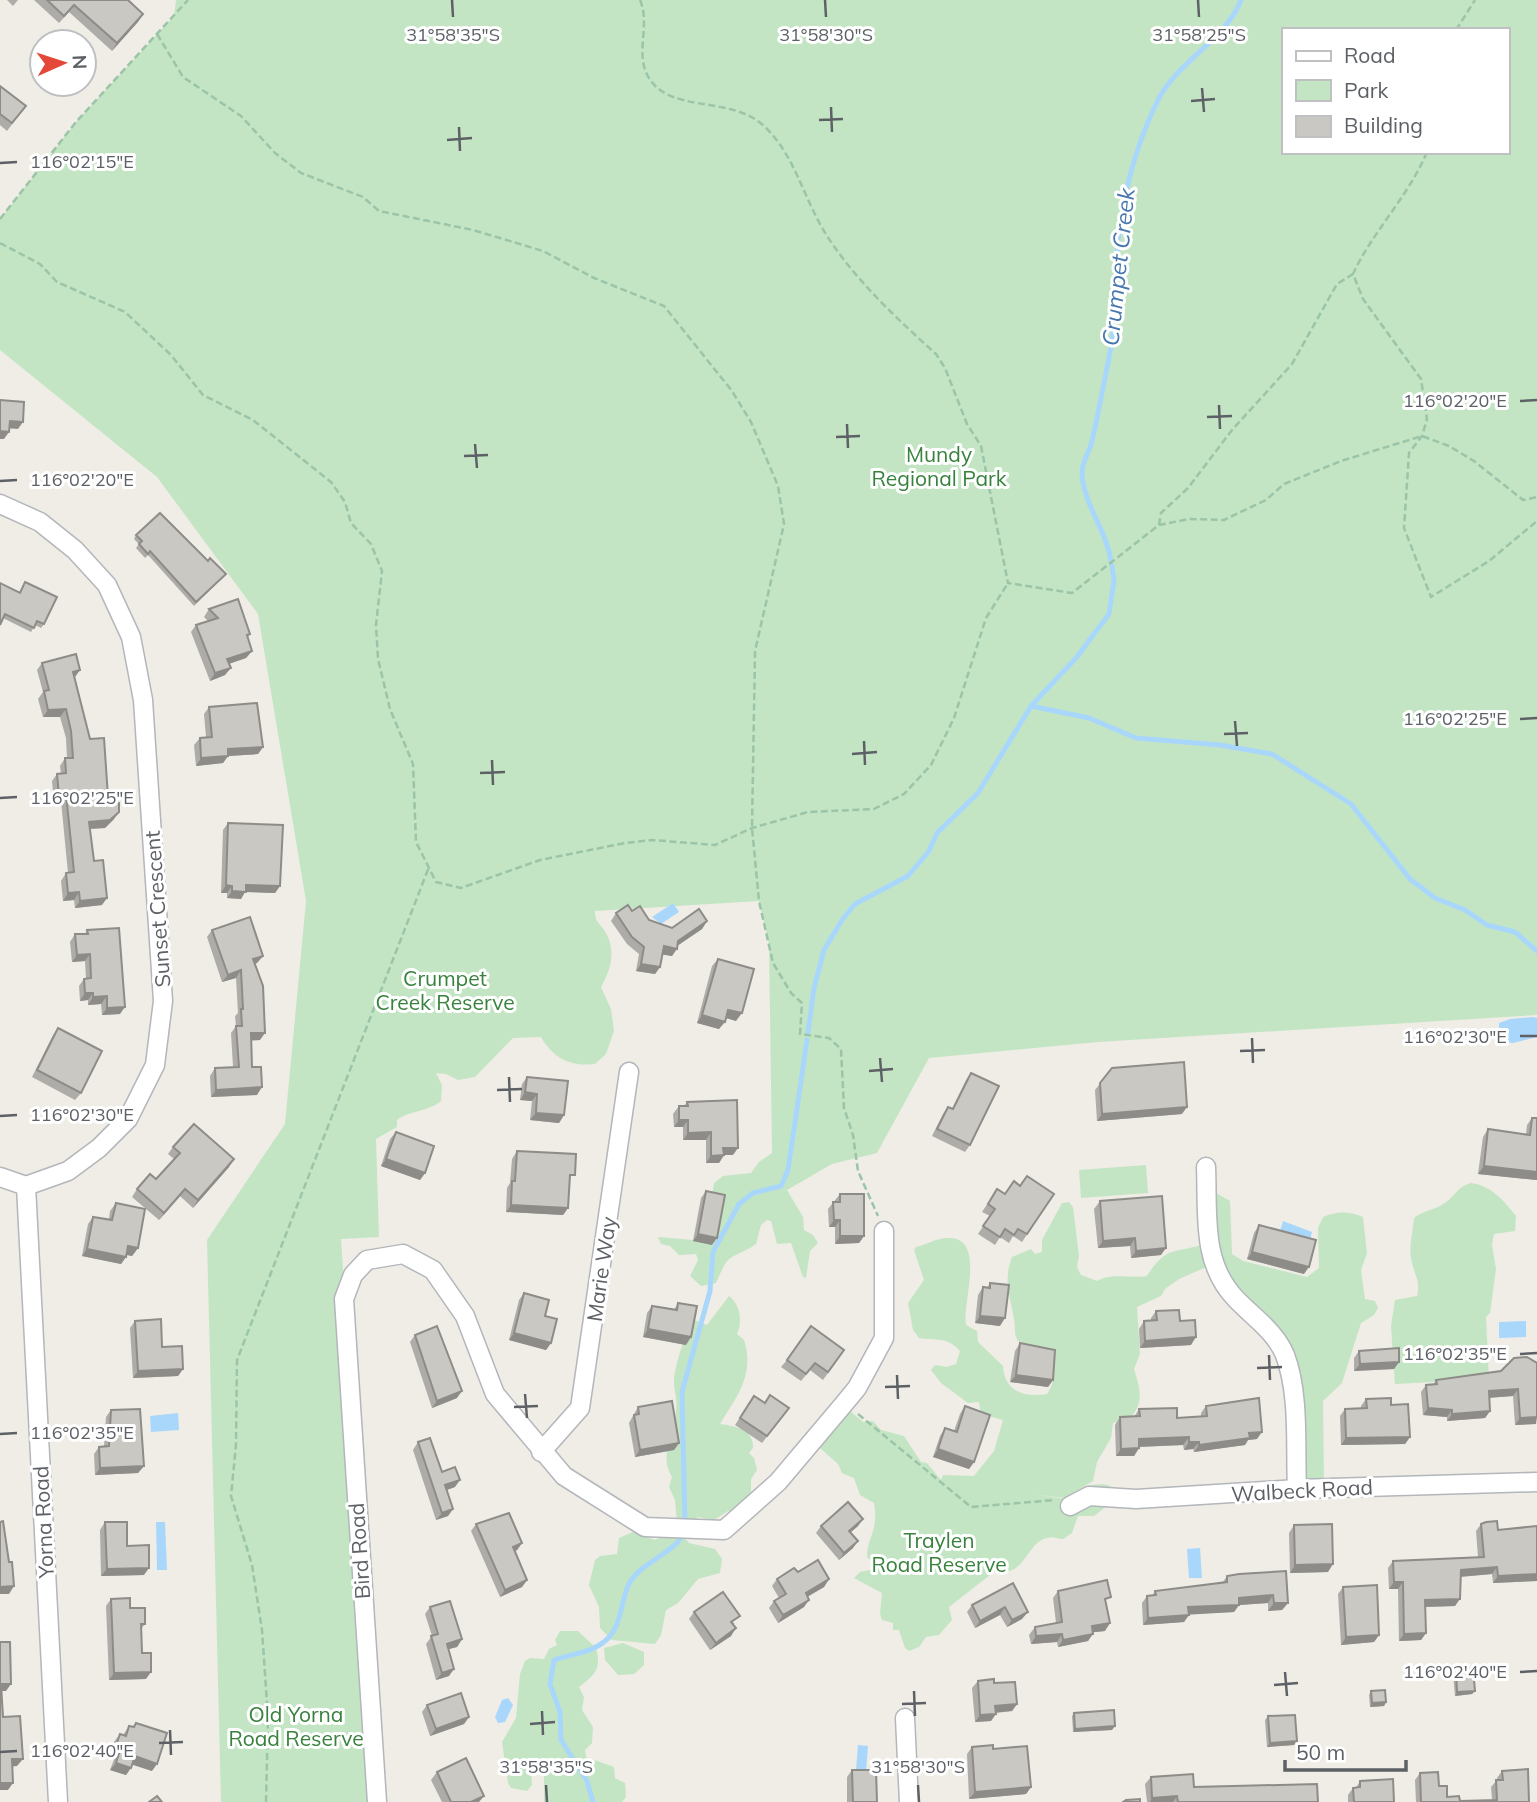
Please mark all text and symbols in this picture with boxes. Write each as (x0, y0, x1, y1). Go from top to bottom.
text: 31°58'35"S (406, 23, 500, 46)
text: 31°58'30"S (779, 23, 873, 46)
text: 31°58'25"S (1152, 23, 1246, 46)
north arrow (28, 28, 98, 98)
legend (1282, 28, 1509, 154)
text: Road (1344, 42, 1395, 68)
text: N (68, 54, 92, 70)
text: Park (1344, 77, 1388, 103)
text: Building (1344, 112, 1423, 138)
text: 116°02'15"E (30, 150, 134, 173)
water label: Crumpet Creek (1095, 185, 1141, 347)
text: 116°02'20"E (1403, 389, 1507, 412)
park label: Mundy Regional Park (872, 441, 1007, 491)
text: 116°02'20"E (30, 468, 134, 491)
text: 116°02'25"E (1403, 707, 1507, 730)
text: 116°02'25"E (30, 786, 134, 809)
street label: Sunset Crescent (139, 830, 175, 988)
park label: Crumpet Creek Reserve (375, 965, 515, 1015)
text: 116°02'30"E (1403, 1025, 1507, 1048)
text: 116°02'30"E (30, 1103, 134, 1126)
street label: Marie Way (581, 1215, 621, 1323)
text: 116°02'35"E (1403, 1342, 1507, 1365)
text: 116°02'35"E (30, 1421, 134, 1444)
street label: Yorna Road (27, 1465, 59, 1580)
street label: Walbeck Road (1230, 1473, 1374, 1507)
street label: Bird Road (343, 1502, 375, 1600)
park label: Traylen Road Reserve (871, 1527, 1007, 1577)
text: 116°02'40"E (1403, 1660, 1507, 1683)
park label: Old Yorna Road Reserve (228, 1701, 364, 1751)
scale bar (1285, 1728, 1406, 1772)
text: 116°02'40"E (30, 1739, 134, 1762)
text: 50 m (1296, 1739, 1345, 1765)
text: 31°58'35"S (499, 1755, 593, 1778)
text: 31°58'30"S (871, 1755, 965, 1778)

